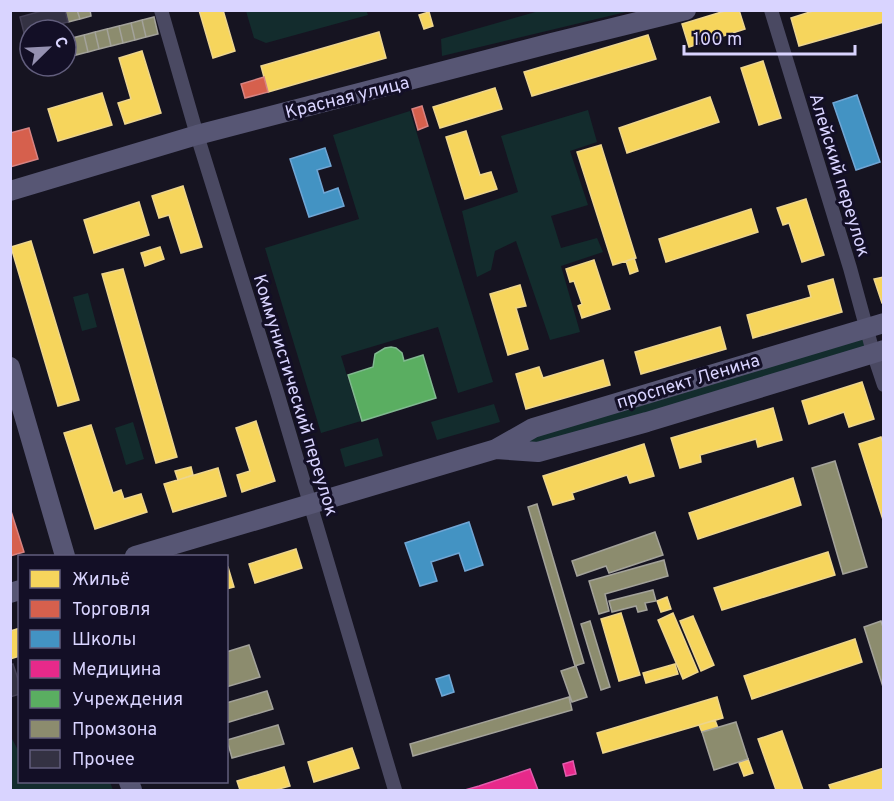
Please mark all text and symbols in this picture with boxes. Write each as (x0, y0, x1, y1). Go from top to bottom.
north arrow (18, 18, 78, 78)
scale bar (684, 18, 855, 56)
text: 100 m (693, 29, 742, 52)
text: С (49, 34, 71, 51)
street label: Красная улица (283, 72, 412, 125)
street label: Алейский переулок (803, 91, 874, 260)
street label: Коммунистический переулок (247, 272, 342, 519)
street label: проспект Ленина (614, 350, 763, 415)
legend (18, 555, 228, 783)
text: Жильё (72, 569, 130, 592)
text: Торговля (72, 599, 150, 622)
text: Школы (72, 629, 136, 652)
text: Медицина (72, 659, 161, 682)
text: Учреждения (72, 689, 183, 712)
text: Промзона (72, 719, 157, 742)
text: Прочее (72, 749, 135, 772)

